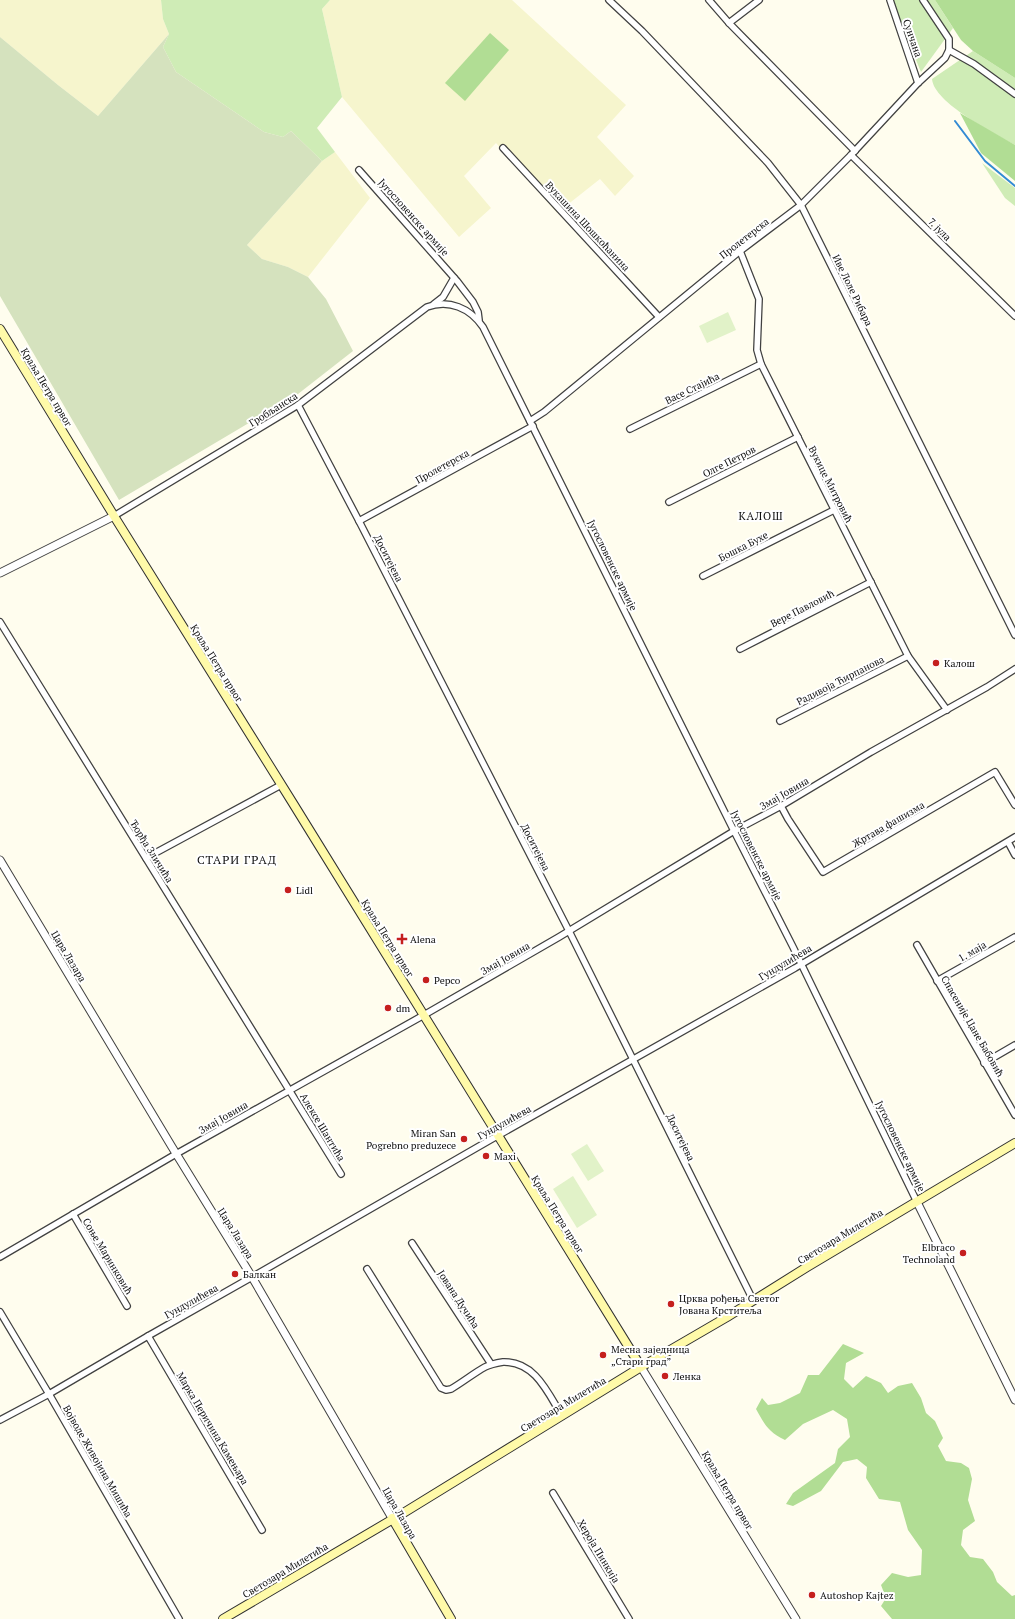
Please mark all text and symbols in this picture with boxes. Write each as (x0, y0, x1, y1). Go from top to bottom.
street label: Сунчана (900, 18, 925, 59)
street label: Југословенске армије (375, 176, 452, 259)
street label: Вукашина Шошкоћанина (543, 179, 633, 274)
street label: Пролетерска (717, 215, 772, 262)
street label: 7. јула (925, 215, 954, 244)
street label: Иве Лоле Рибара (830, 252, 876, 328)
street label: Краља Петра првог (18, 346, 75, 429)
street label: Васе Стајића (663, 370, 722, 407)
street label: Гробљанска (247, 389, 300, 429)
street label: Олге Петров (701, 443, 758, 480)
street label: Вукице Митровић (806, 444, 856, 525)
street label: Пролетерска (413, 446, 471, 487)
district label: КАЛОШ (739, 509, 783, 523)
street label: Југословенске армије (585, 518, 640, 613)
street label: Бошка Бухе (716, 528, 770, 564)
street label: Доситејева (371, 532, 406, 584)
street label: Вере Павловић (768, 587, 837, 630)
street label: Краља Петра првог (187, 622, 246, 705)
street label: Радивоја Ћирпанова (794, 653, 886, 708)
place label: Калош (944, 657, 975, 670)
marker: Калош (931, 658, 941, 668)
street label: Змај Јовина (757, 774, 811, 813)
street label: Жртава фашизма (850, 798, 927, 850)
street label: Југословенске армије (728, 808, 785, 903)
street label: Ђорђа Зличића (127, 817, 176, 885)
street label: Доситејева (518, 821, 553, 873)
district label: СТАРИ ГРАД (197, 852, 277, 867)
place label: Lidl (296, 884, 313, 897)
marker: Lidl (283, 885, 293, 895)
street label: Краља Петра првог (358, 897, 417, 980)
street label: Цара Лазара (48, 928, 89, 984)
place label: Alena (410, 933, 436, 946)
marker: Alena (397, 934, 407, 944)
street label: 1. маја (956, 938, 989, 965)
street label: Змај Јовина (478, 939, 532, 978)
street label: Гундулићева (756, 942, 814, 983)
street label: Спасеније Цане Бабовић (938, 973, 1007, 1079)
place label: Pepco (434, 974, 461, 987)
marker: Pepco (421, 975, 431, 985)
place label: dm (396, 1002, 411, 1015)
marker: dm (383, 1003, 393, 1013)
street label: Алексе Шантића (297, 1091, 348, 1164)
street label: Змај Јовина (196, 1098, 250, 1137)
street label: Југословенске армије (873, 1099, 928, 1194)
street label: Гундулићева (475, 1102, 533, 1143)
street label: Доситејева (663, 1111, 698, 1163)
place label: Miran San Pogrebno preduzece (366, 1127, 456, 1152)
marker: Miran San Pogrebno preduzece (459, 1134, 469, 1144)
place label: Maxi (494, 1150, 516, 1163)
marker: Maxi (481, 1151, 491, 1161)
street label: Краља Петра првог (528, 1173, 587, 1256)
street label: Цара Лазара (215, 1205, 256, 1261)
street label: Светозара Милетића (795, 1206, 885, 1267)
street label: Соње Маринковић (80, 1216, 136, 1297)
place label: Elbraco Technoland (903, 1241, 955, 1266)
marker: Elbraco Technoland (958, 1248, 968, 1258)
place label: Балкан (243, 1268, 276, 1281)
street label: Јована Дучића (435, 1268, 482, 1331)
marker: Балкан (230, 1269, 240, 1279)
street label: Гундулићева (162, 1281, 220, 1322)
place label: Црква рођења Светог Јована Крститеља (679, 1292, 780, 1317)
marker: Црква рођења Светог Јована Крститеља (666, 1299, 676, 1309)
place label: Месна заједница „Стари град” (611, 1343, 690, 1368)
marker: Месна заједница „Стари град” (598, 1350, 608, 1360)
street label: Марка Перичина Камењара (174, 1369, 251, 1487)
place label: Ленка (672, 1370, 701, 1383)
marker: Ленка (660, 1371, 670, 1381)
street label: Светозара Милетића (518, 1374, 608, 1435)
street label: Војводе Живојина Мишића (60, 1403, 135, 1520)
street label: Краља Петра првог (699, 1449, 756, 1532)
street label: Цара Лазара (380, 1485, 420, 1541)
street label: Хероја Пинкија (575, 1517, 623, 1585)
street label: Светозара Милетића (240, 1540, 330, 1601)
place label: Autoshop Kajtez (820, 1589, 894, 1602)
marker: Autoshop Kajtez (807, 1590, 817, 1600)

